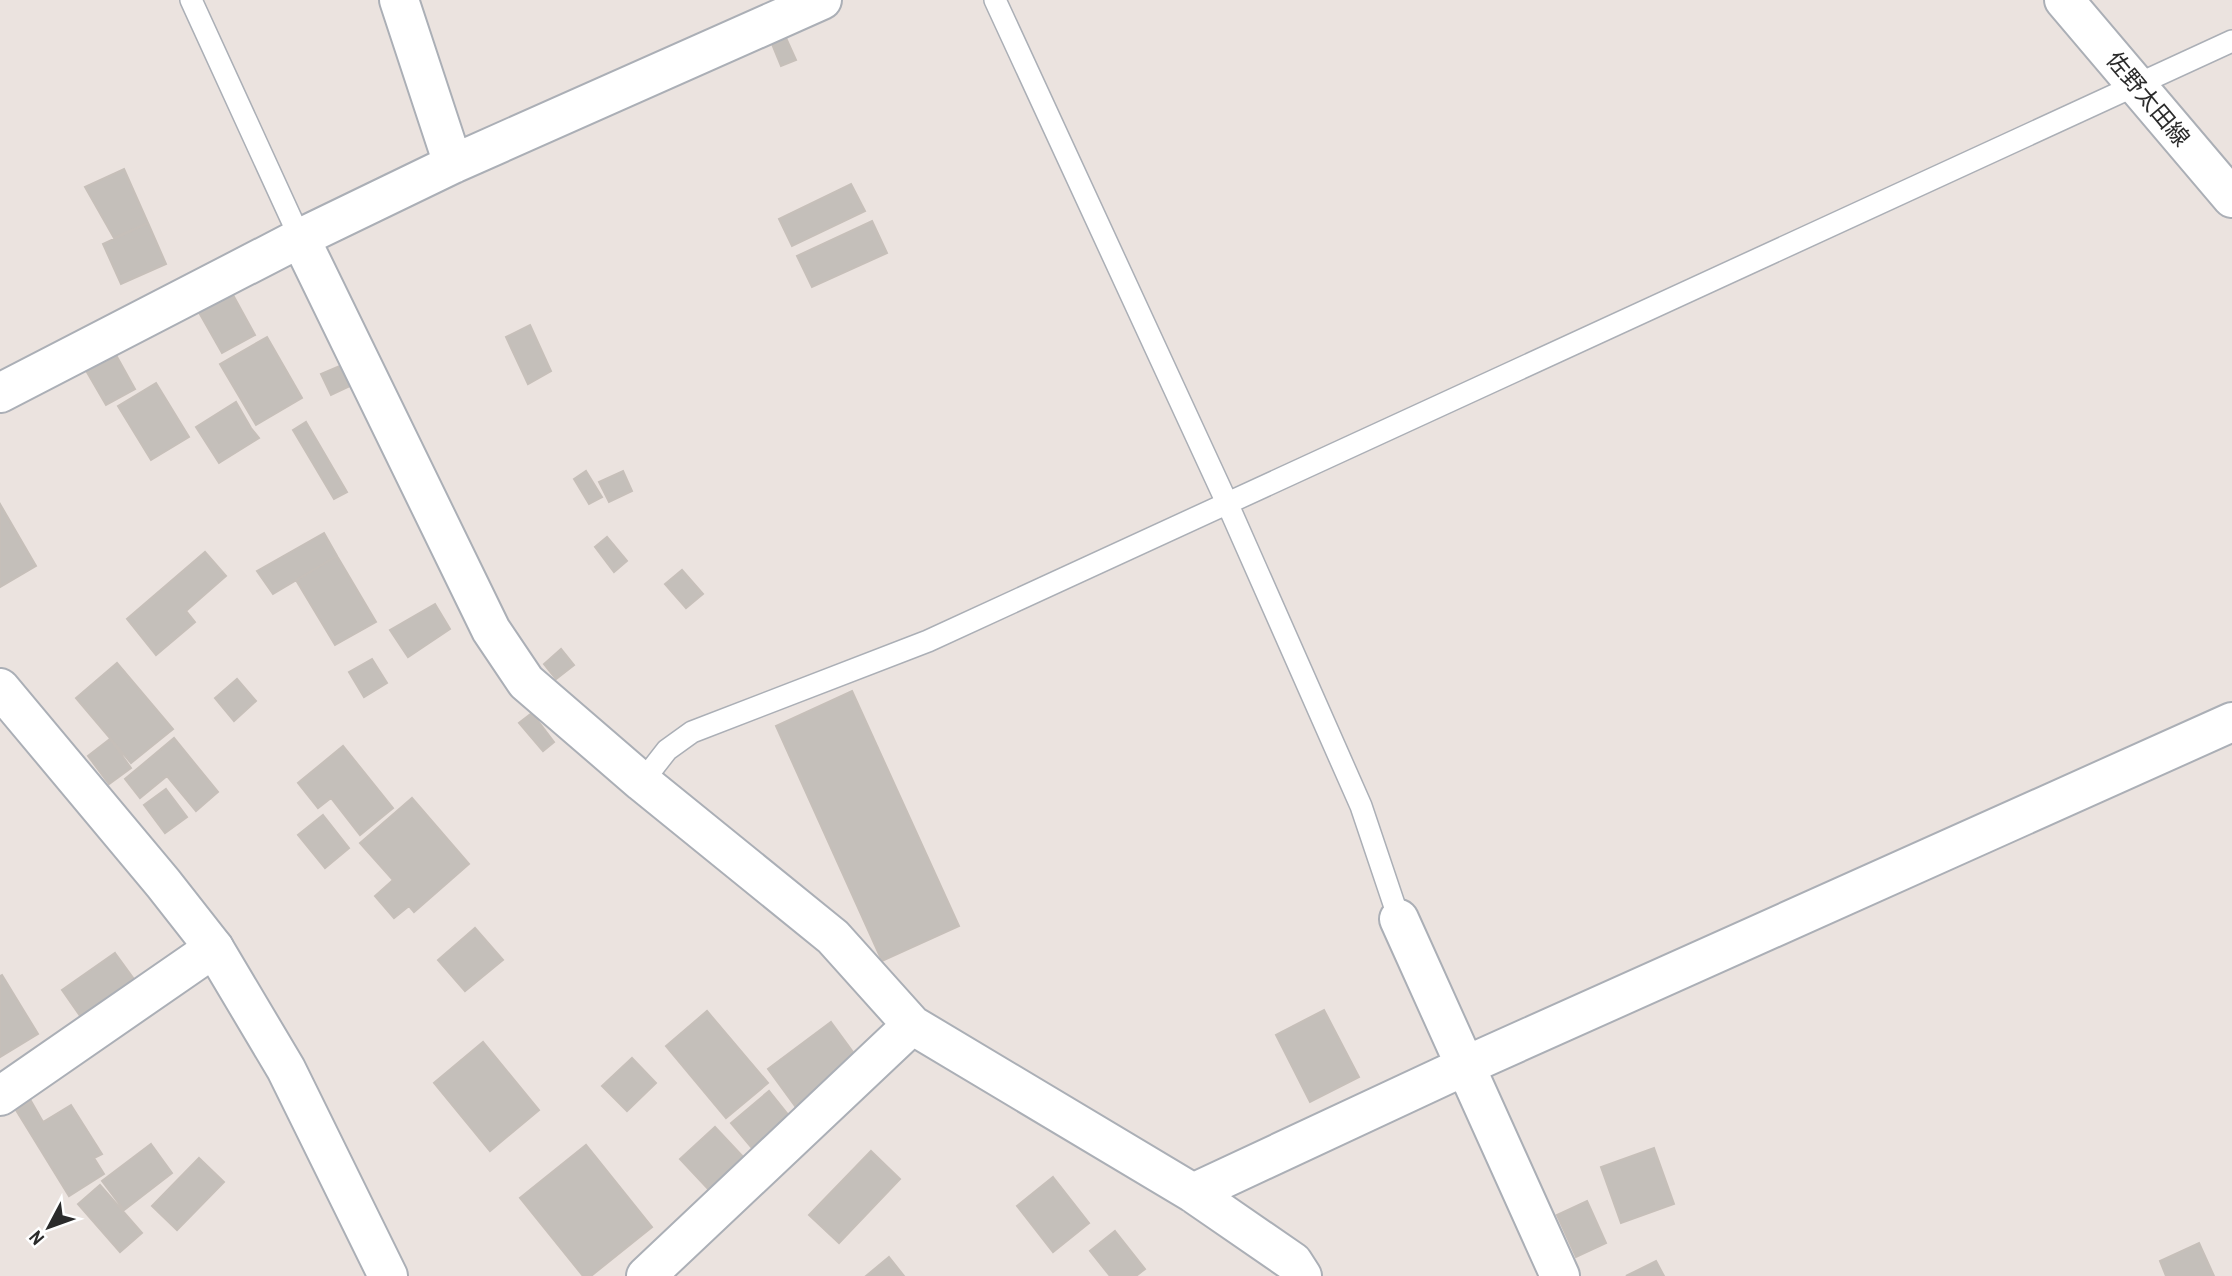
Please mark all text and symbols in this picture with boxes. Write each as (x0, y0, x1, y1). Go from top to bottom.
street label: 佐野太田線 (2100, 45, 2197, 153)
north arrow (14, 1192, 84, 1262)
text: N (23, 1225, 50, 1251)

